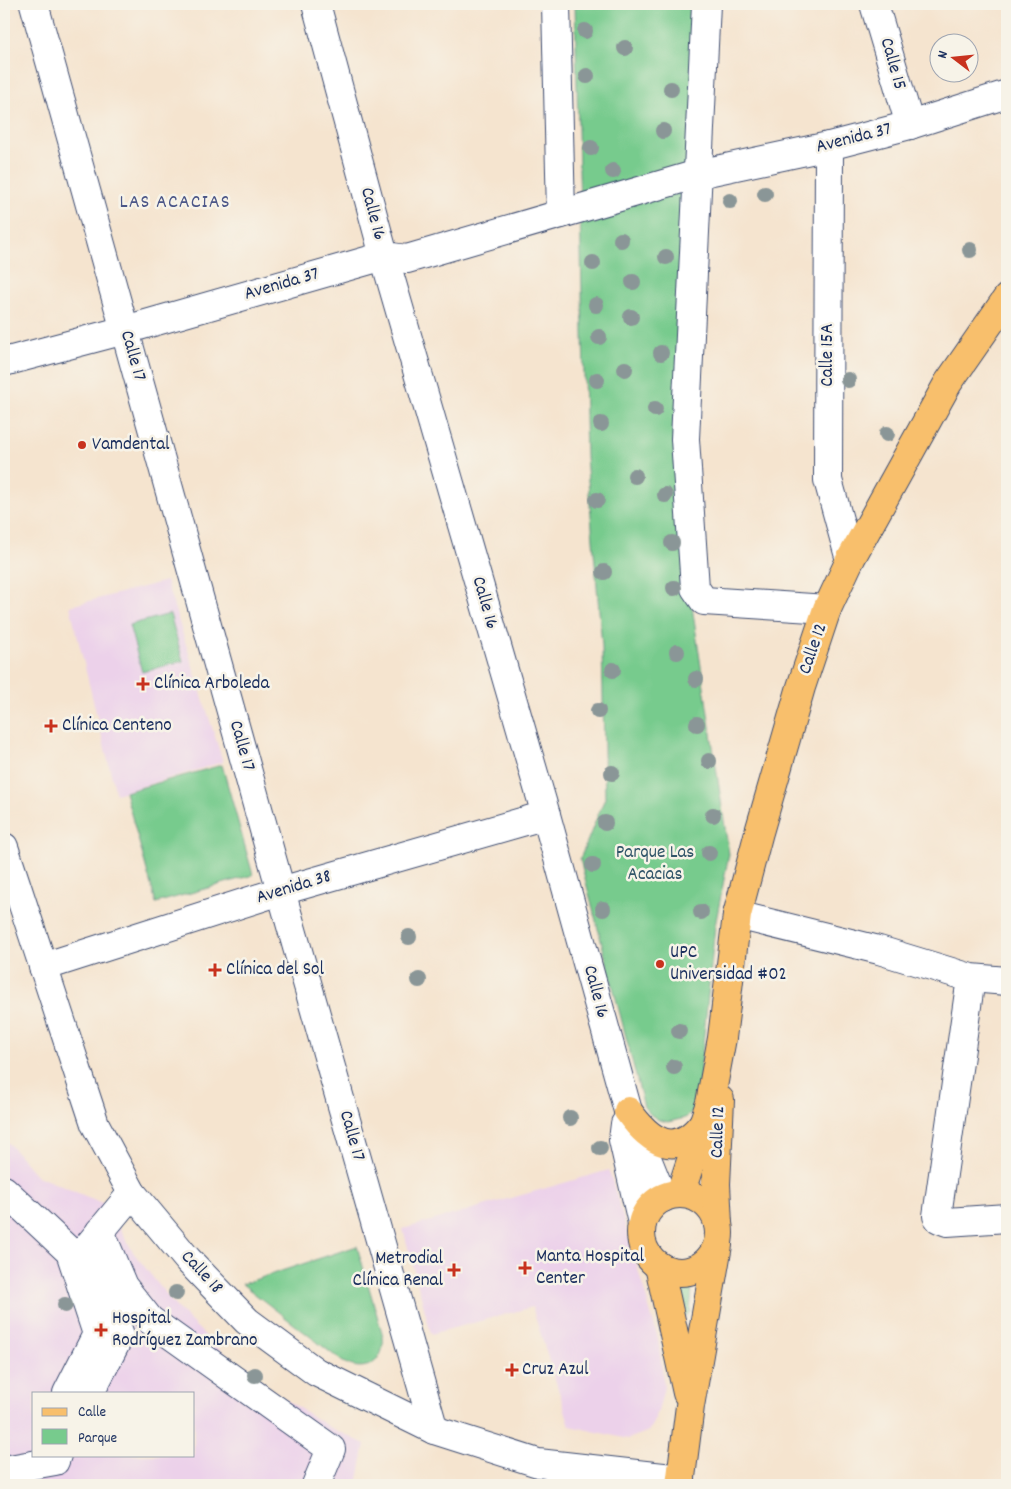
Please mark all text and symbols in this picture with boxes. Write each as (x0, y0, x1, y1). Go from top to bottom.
north arrow (928, 32, 978, 82)
street label: Calle 15 (872, 35, 912, 93)
text: N (933, 49, 954, 61)
street label: Avenida 37 (813, 117, 895, 161)
street label: Calle 16 (352, 185, 392, 243)
district label: LAS ACACIAS (119, 189, 231, 217)
street label: Avenida 37 (241, 261, 323, 309)
street label: Calle 15A (815, 323, 842, 387)
street label: Calle 17 (112, 328, 152, 384)
place label: Vamdental (92, 432, 170, 459)
marker: Vamdental (76, 439, 88, 451)
street label: Calle 16 (464, 574, 504, 632)
street label: Calle 12 (793, 620, 835, 678)
place label: Clínica Arboleda (154, 671, 270, 698)
marker: Clínica Arboleda (136, 677, 150, 691)
place label: Clínica Centeno (62, 713, 172, 740)
street label: Calle 17 (221, 718, 261, 774)
marker: Clínica Centeno (44, 719, 58, 733)
park label: Parque Las Acacias (616, 840, 694, 889)
street label: Avenida 38 (253, 864, 335, 912)
place label: UPC Universidad #02 (670, 940, 787, 989)
place label: Clínica del Sol (226, 957, 325, 984)
marker: UPC Universidad #02 (654, 958, 666, 970)
marker: Clínica del Sol (208, 963, 222, 977)
street label: Calle 16 (575, 963, 615, 1021)
street label: Calle 12 (705, 1105, 733, 1159)
street label: Calle 17 (331, 1108, 371, 1164)
place label: Manta Hospital Center (536, 1244, 644, 1293)
street label: Calle 18 (173, 1245, 229, 1301)
place label: Metrodial Clínica Renal (353, 1246, 443, 1295)
marker: Manta Hospital Center (518, 1261, 532, 1275)
marker: Metrodial Clínica Renal (447, 1263, 461, 1277)
place label: Hospital Rodríguez Zambrano (112, 1306, 257, 1355)
marker: Hospital Rodríguez Zambrano (94, 1323, 108, 1337)
place label: Cruz Azul (522, 1357, 589, 1384)
marker: Cruz Azul (506, 1364, 518, 1376)
legend (32, 1392, 195, 1456)
text: Calle (78, 1402, 107, 1424)
text: Parque (78, 1428, 118, 1450)

